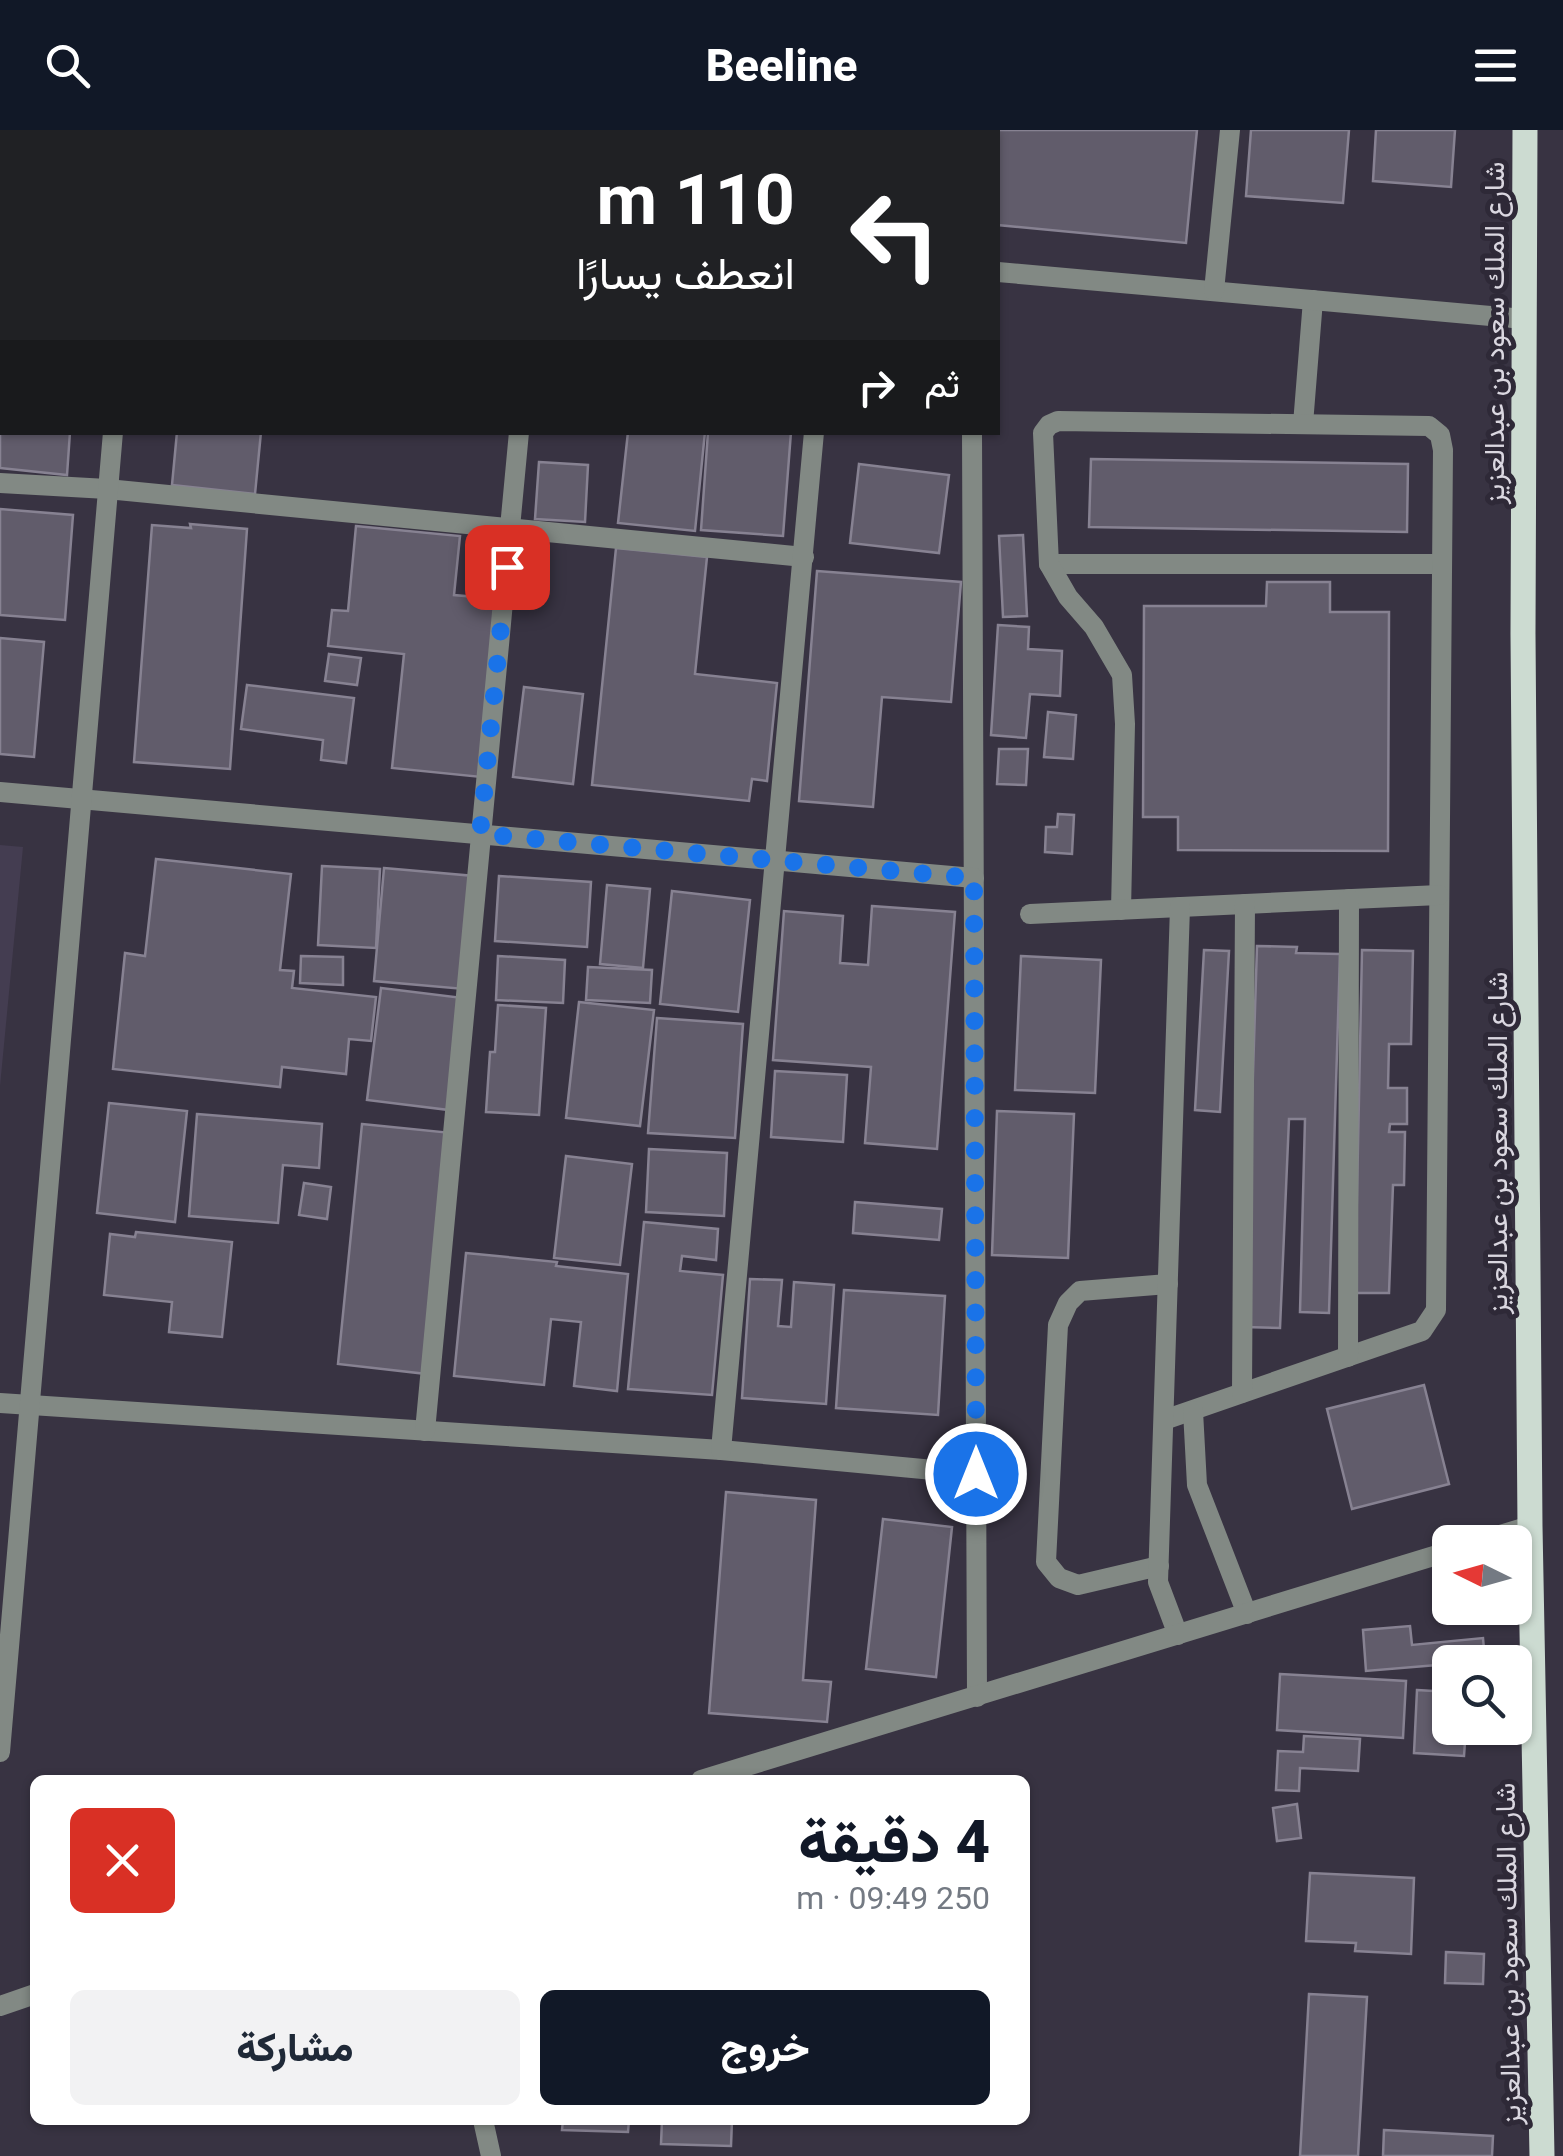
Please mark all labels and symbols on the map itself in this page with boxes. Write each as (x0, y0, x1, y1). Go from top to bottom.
street label: شارع الملك سعود بن عبدالعزيز (1478, 162, 1513, 505)
pin (465, 525, 550, 610)
street label: شارع الملك سعود بن عبدالعزيز (1481, 972, 1516, 1315)
position arrow (924, 1422, 1028, 1526)
north arrow (1432, 1525, 1532, 1625)
street label: شارع الملك سعود بن عبدالعزيز (1489, 1782, 1530, 2127)

